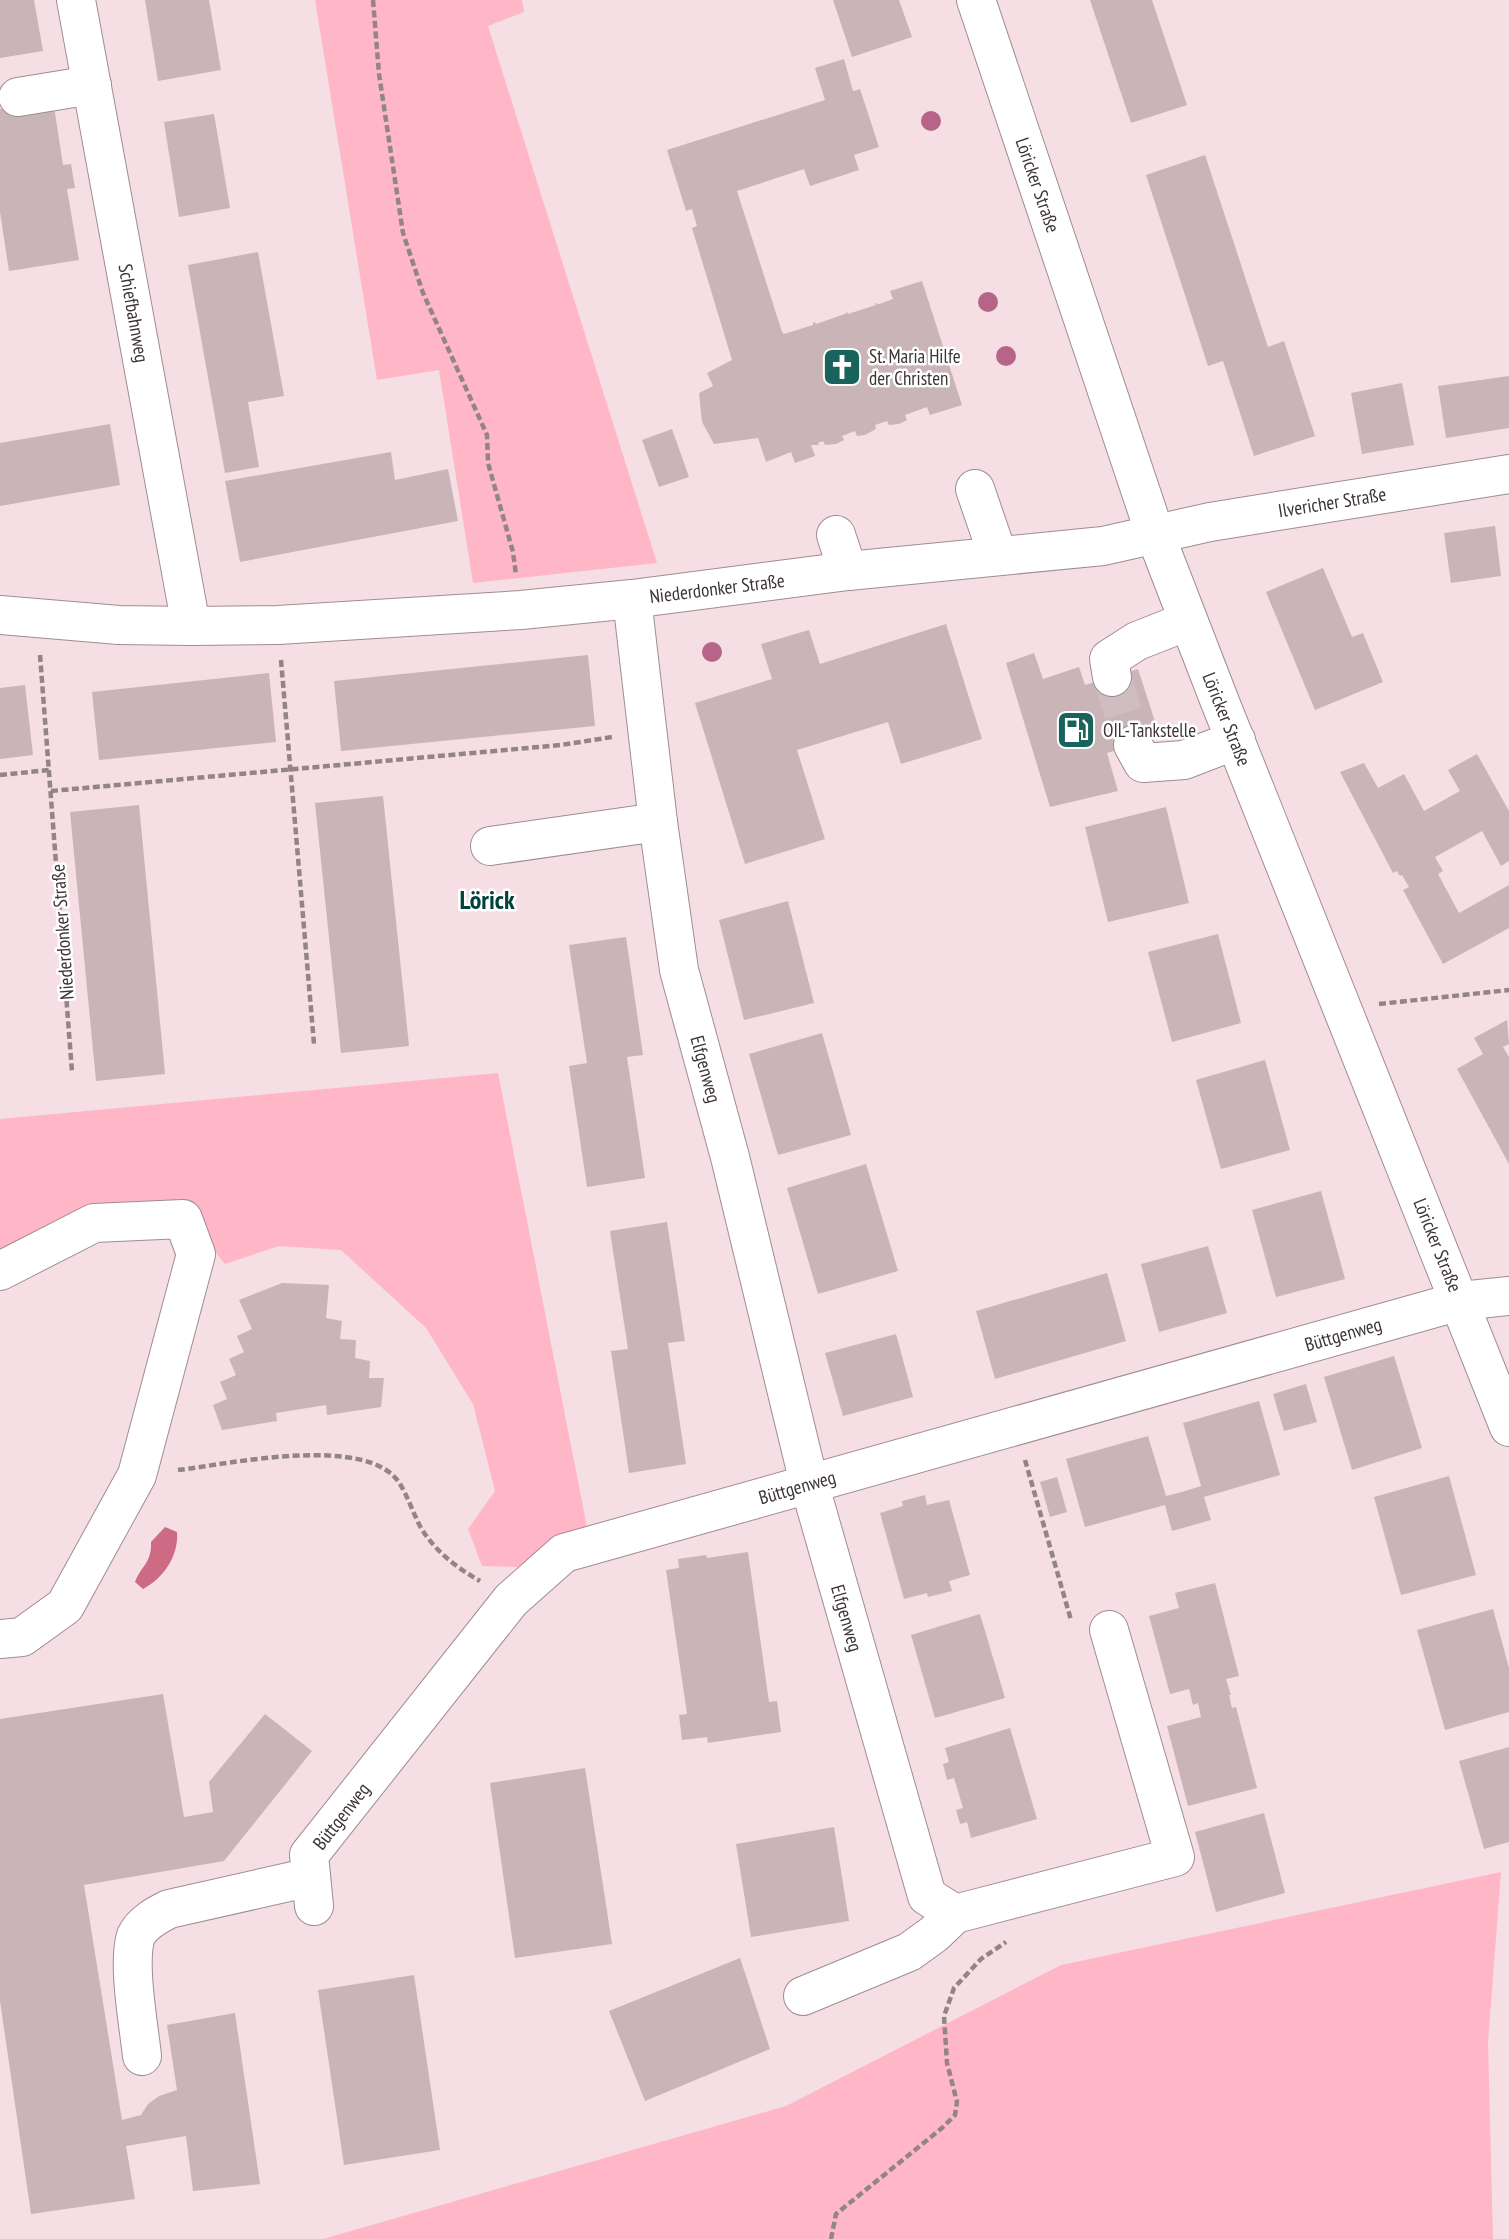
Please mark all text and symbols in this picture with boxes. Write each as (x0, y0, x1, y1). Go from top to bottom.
street label: Löricker Straße (1011, 134, 1065, 236)
street label: Schiefbahnweg (114, 262, 154, 364)
place label: St. Maria Hilfe der Christen (869, 344, 961, 390)
church icon: St. Maria Hilfe der Christen (821, 346, 863, 388)
street label: Ilvericher Straße (1276, 482, 1388, 522)
street label: Niederdonker Straße (648, 568, 786, 608)
street label: Löricker Straße (1197, 669, 1257, 769)
fuel station icon: OIL-Tankstelle (1055, 709, 1097, 751)
place label: OIL-Tankstelle (1103, 718, 1196, 742)
street label: Niederdonker Straße (45, 863, 79, 1001)
district label: Lörick (459, 883, 515, 916)
street label: Elfgenweg (686, 1033, 726, 1105)
street label: Löricker Straße (1408, 1195, 1468, 1295)
street label: Büttgenweg (1302, 1312, 1384, 1356)
street label: Büttgenweg (756, 1465, 838, 1509)
street label: Elfgenweg (826, 1582, 868, 1654)
street label: Büttgenweg (307, 1778, 375, 1854)

